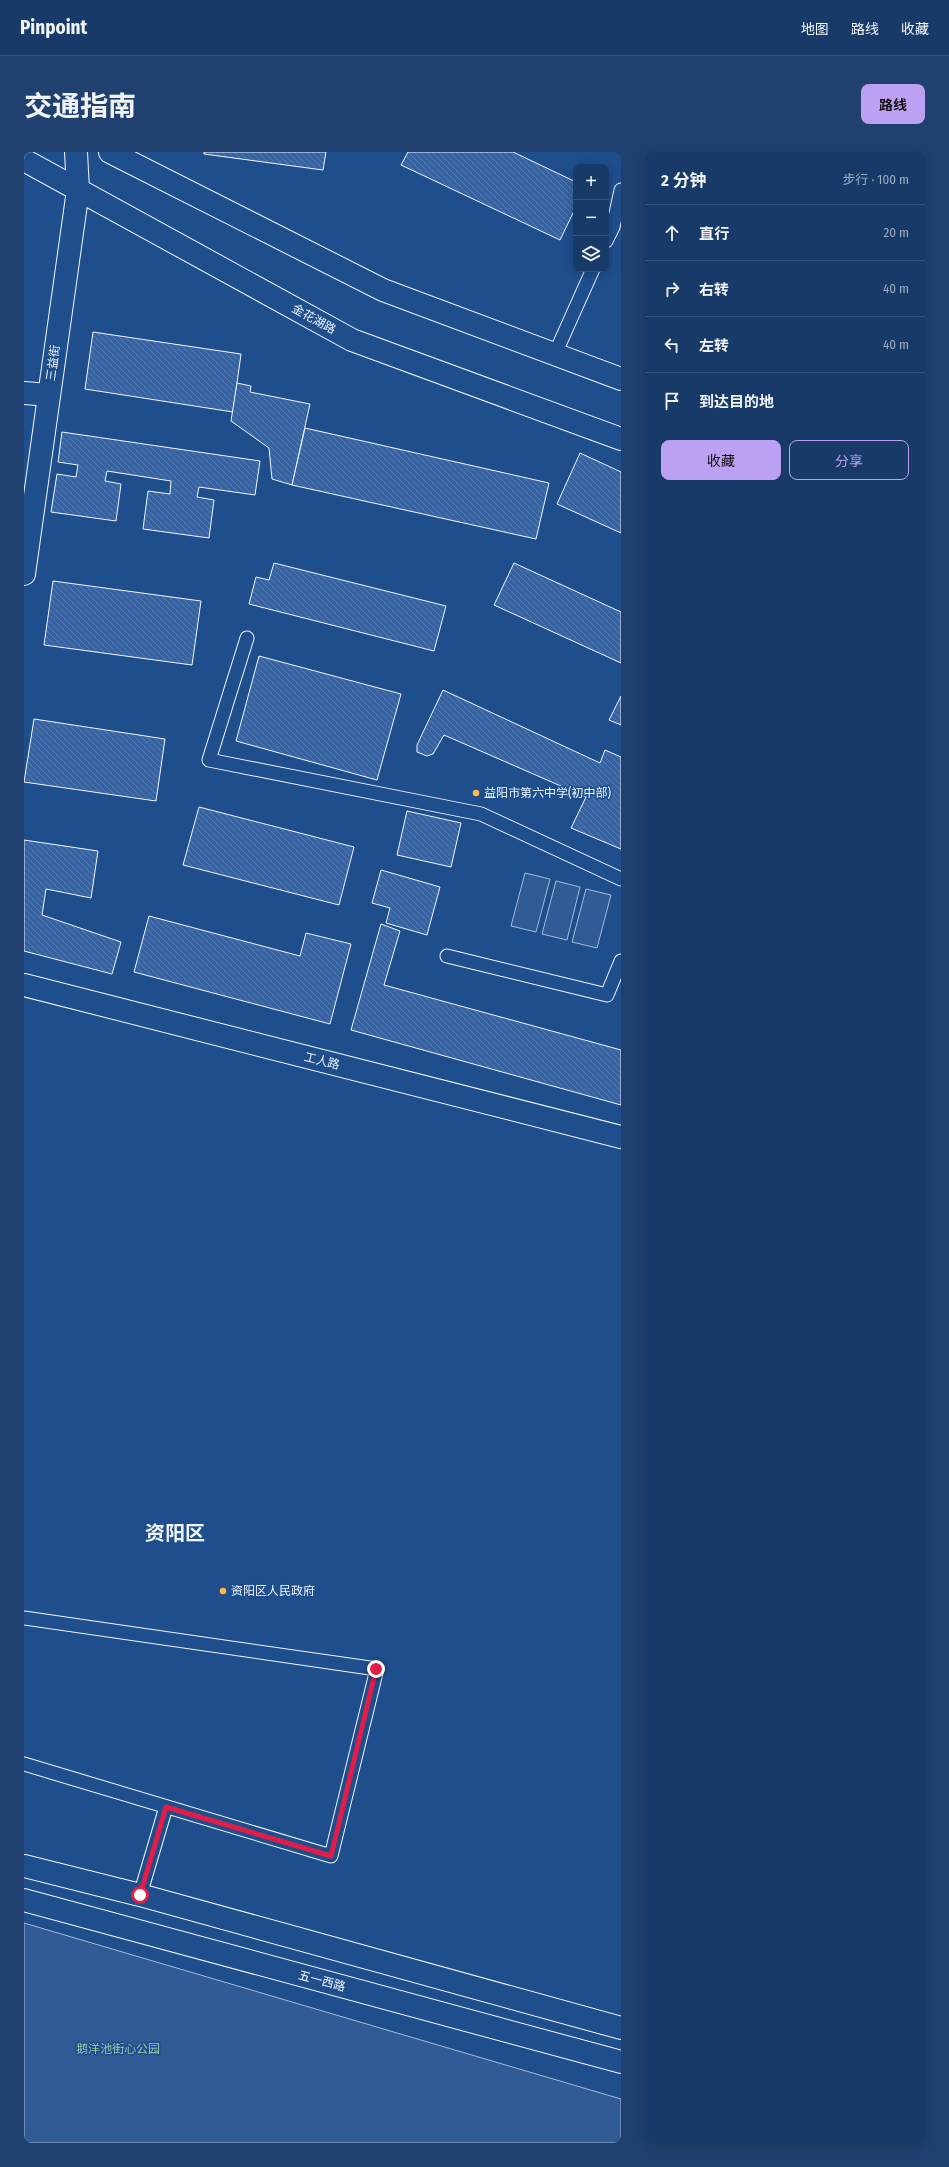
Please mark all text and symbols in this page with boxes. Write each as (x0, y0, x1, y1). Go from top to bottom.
text: Pinpoint (20, 16, 87, 39)
text: 地图 (801, 21, 829, 38)
text: 路线 (851, 21, 879, 38)
text: 收藏 (901, 21, 929, 38)
button: 路线 (861, 84, 925, 124)
text: 交通指南 (24, 90, 136, 123)
map controls (573, 164, 609, 272)
button: + (573, 164, 609, 200)
text: 2 分钟 (661, 170, 706, 191)
text: 步行 · 100 m (842, 172, 909, 187)
button: − (573, 200, 609, 236)
icon: ahead (661, 222, 683, 244)
text: 直行 (699, 225, 729, 243)
text: 20 m (883, 225, 909, 240)
button: layers (573, 236, 609, 272)
icon: right (661, 278, 683, 300)
text: 右转 (699, 281, 729, 299)
text: 40 m (883, 281, 909, 296)
street label: 金花湖路 (290, 301, 338, 337)
icon: left (661, 334, 683, 356)
text: 左转 (699, 337, 729, 355)
text: 40 m (883, 337, 909, 352)
street label: 三益街 (44, 344, 62, 382)
icon: arrive (661, 390, 683, 412)
text: 到达目的地 (699, 393, 774, 411)
button: 收藏 (661, 440, 781, 480)
button: 分享 (789, 440, 909, 480)
place label: 益阳市第六中学(初中部) (484, 786, 612, 800)
marker: 益阳市第六中学(初中部) (471, 788, 481, 798)
street label: 工人路 (303, 1050, 341, 1072)
district label: 资阳区 (145, 1521, 205, 1545)
place label: 资阳区人民政府 (231, 1584, 315, 1598)
marker: 资阳区人民政府 (218, 1586, 228, 1596)
route end (367, 1660, 385, 1678)
route start (131, 1886, 149, 1904)
street label: 五一西路 (297, 1968, 347, 1994)
park label: 鹅洋池街心公园 (76, 2042, 160, 2056)

